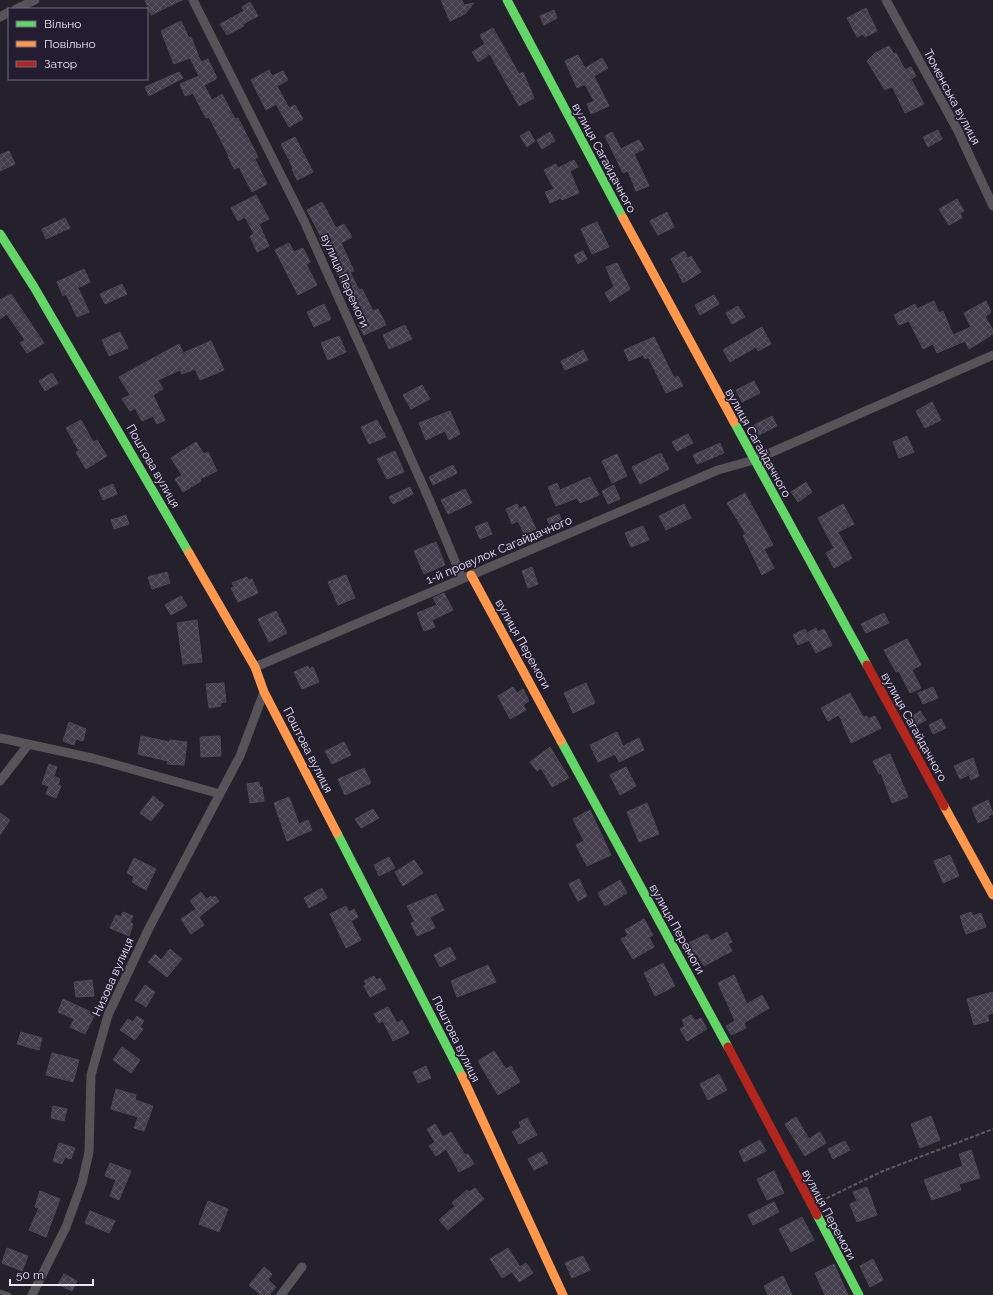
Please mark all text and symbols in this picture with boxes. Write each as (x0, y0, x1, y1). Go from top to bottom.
legend (8, 8, 148, 80)
text: Вільно (44, 17, 81, 31)
text: Повільно (44, 37, 96, 51)
street label: Тюменська вулиця (921, 47, 983, 147)
text: Затор (44, 57, 77, 71)
street label: вулиця Сагайдачного (569, 101, 639, 215)
street label: вулиця Перемоги (318, 232, 372, 330)
street label: вулиця Сагайдачного (722, 386, 794, 500)
street label: Поштова вулиця (123, 422, 183, 510)
street label: 1-й провулок Сагайдачного (424, 513, 574, 587)
street label: вулиця Перемоги (492, 597, 554, 691)
street label: вулиця Сагайдачного (878, 670, 950, 784)
street label: Поштова вулиця (280, 705, 336, 795)
street label: вулиця Перемоги (646, 882, 708, 976)
street label: Низова вулиця (89, 935, 137, 1019)
street label: Поштова вулиця (429, 994, 483, 1084)
street label: вулиця Перемоги (799, 1167, 859, 1263)
scale bar (10, 1261, 93, 1287)
text: 50 m (16, 1268, 44, 1282)

